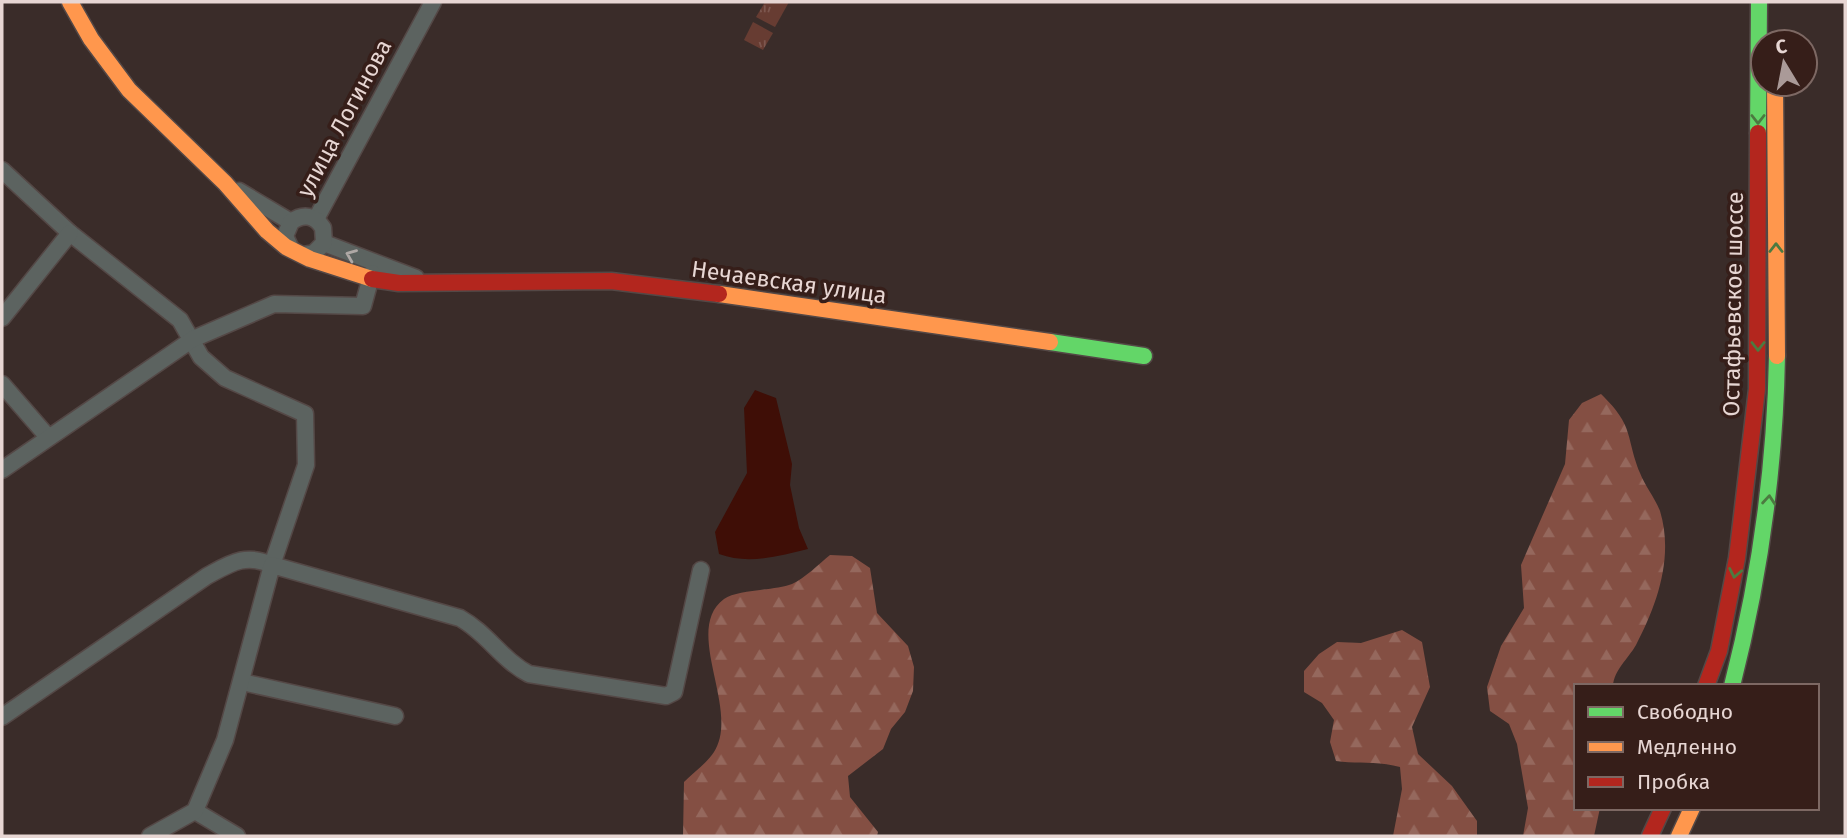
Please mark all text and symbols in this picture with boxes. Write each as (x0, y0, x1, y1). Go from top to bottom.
north arrow (1749, 28, 1819, 98)
street label: улица Логинова (291, 34, 397, 202)
text: С (1774, 34, 1789, 59)
one-way arrow (1750, 114, 1766, 125)
street label: Остафьевское шоссе (1717, 191, 1749, 417)
one-way arrow (1768, 243, 1784, 253)
one-way arrow (346, 249, 358, 263)
street label: Нечаевская улица (690, 254, 888, 310)
one-way arrow (1750, 342, 1766, 352)
one-way arrow (1761, 494, 1776, 505)
one-way arrow (1728, 567, 1743, 579)
legend (1574, 684, 1819, 810)
text: Свободно (1637, 699, 1733, 725)
text: Медленно (1637, 734, 1737, 760)
text: Пробка (1637, 769, 1710, 795)

